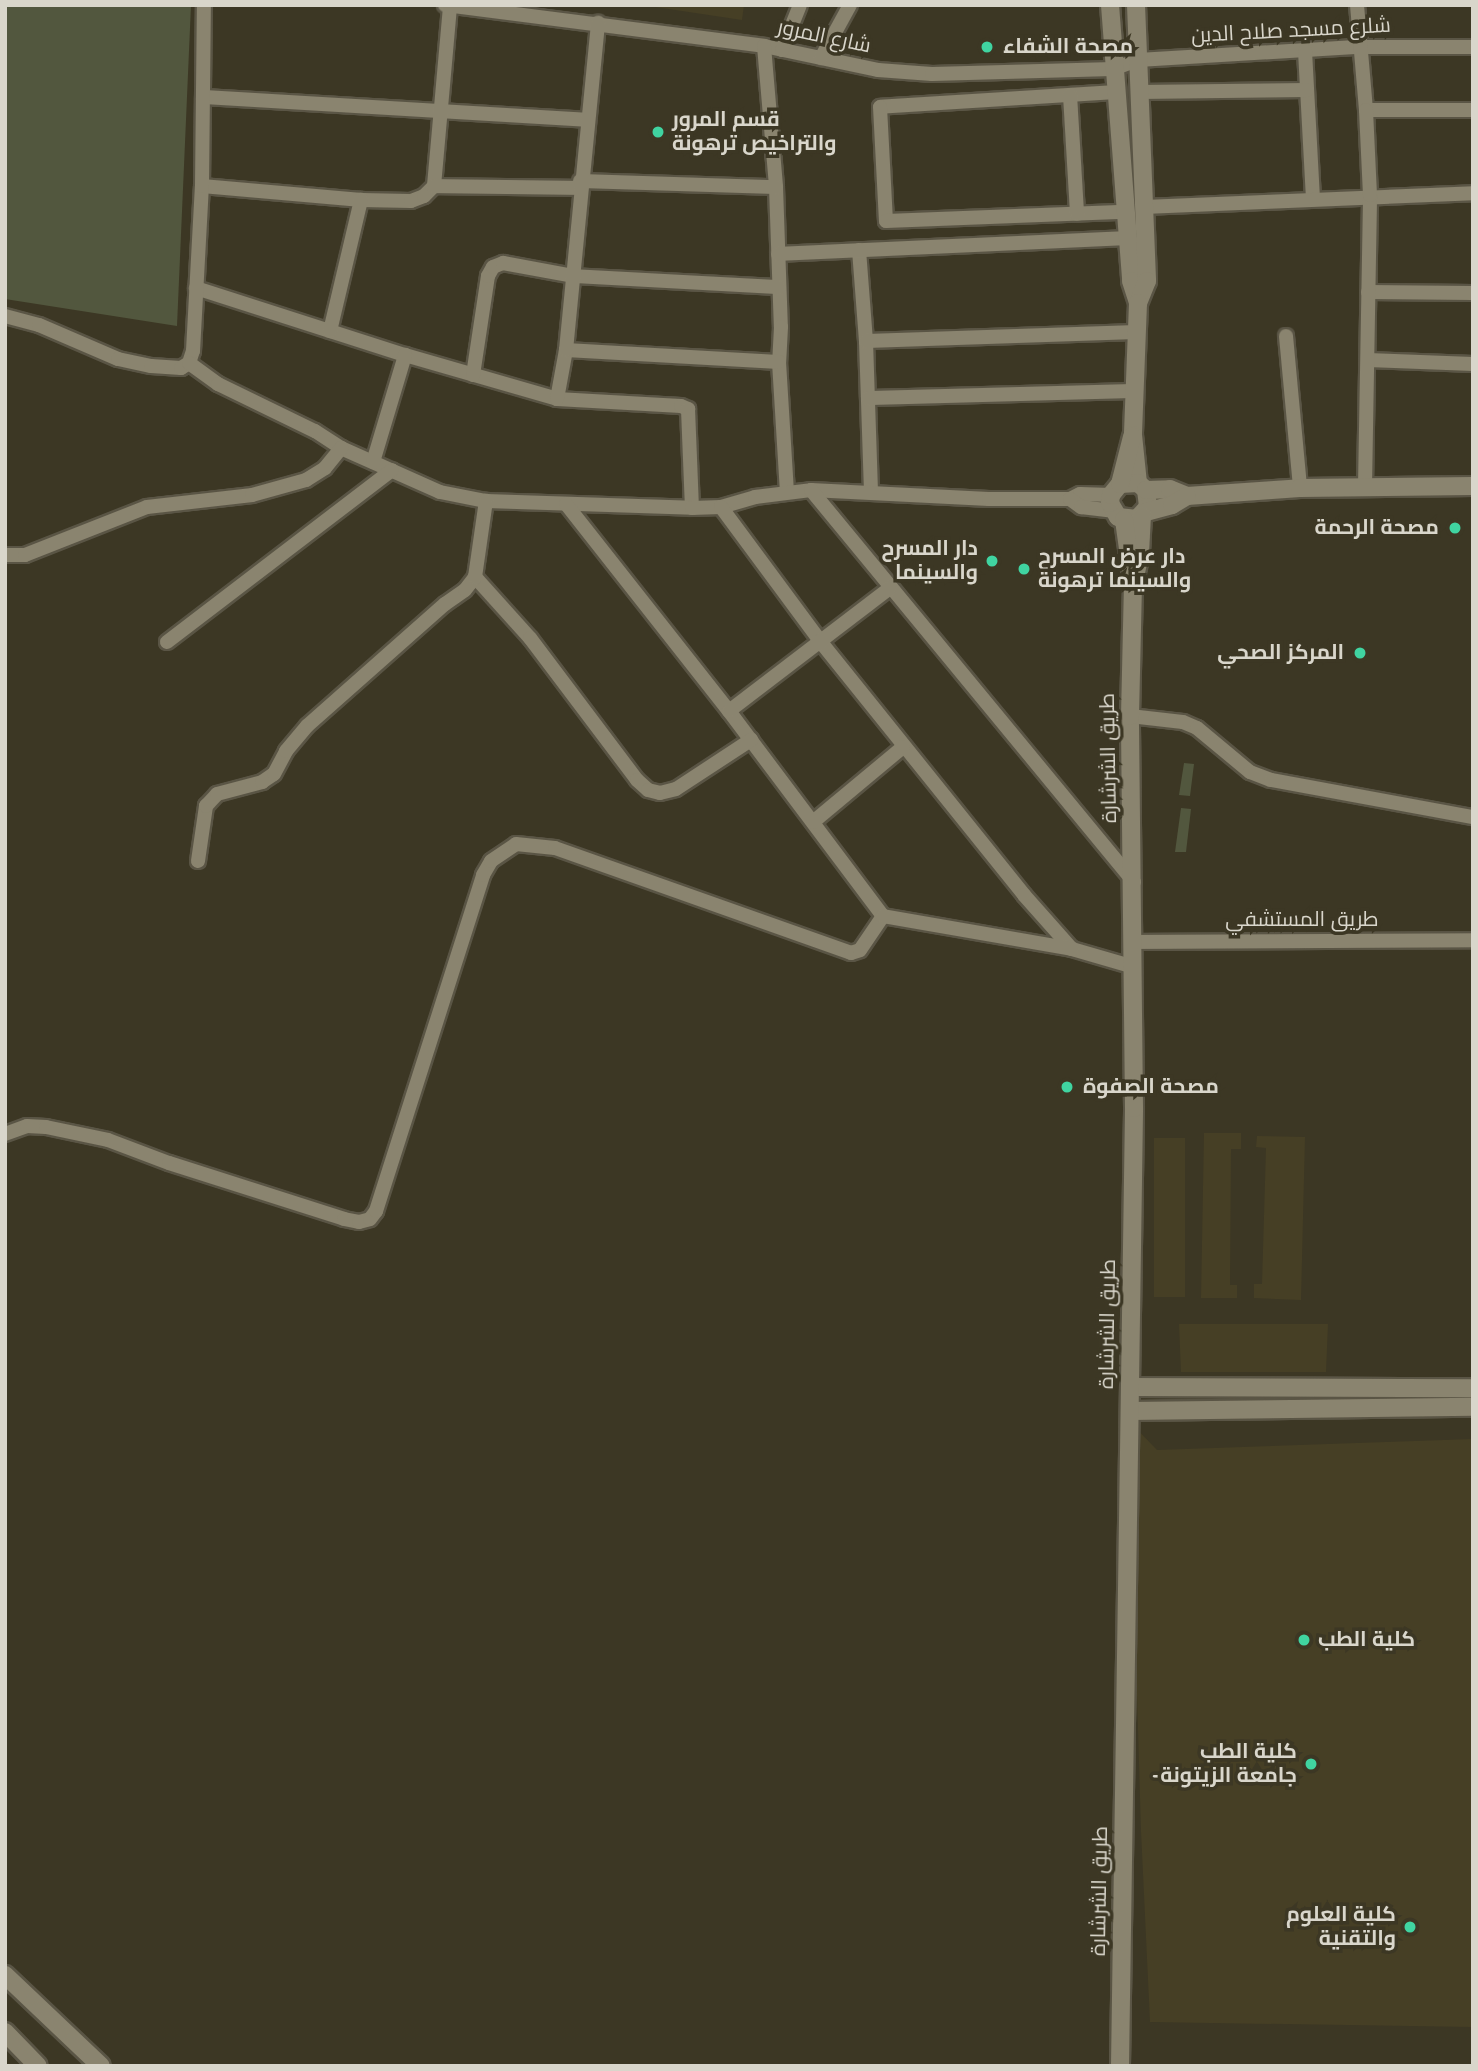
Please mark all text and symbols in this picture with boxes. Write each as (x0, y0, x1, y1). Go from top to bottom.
street label: شلرع مسجد صلاح الدين (1190, 13, 1392, 49)
street label: شارع المرور (775, 15, 873, 59)
place label: مصحة الشفاء (1003, 34, 1133, 60)
marker: مصحة الشفاء (977, 37, 997, 57)
place label: قسم المرور والتراخيص ترهونة (672, 107, 837, 157)
marker: قسم المرور والتراخيص ترهونة (650, 124, 666, 140)
place label: مصحة الرحمة (1314, 515, 1439, 541)
marker: مصحة الرحمة (1445, 518, 1465, 538)
place label: دار المسرح والسينما (881, 536, 978, 586)
place label: دار عرض المسرح والسينما ترهونة (1038, 544, 1191, 594)
marker: دار المسرح والسينما (984, 553, 1000, 569)
marker: دار عرض المسرح والسينما ترهونة (1016, 561, 1032, 577)
place label: المركز الصحي (1217, 640, 1344, 666)
marker: المركز الصحي (1350, 643, 1370, 663)
street label: طريق الشرشارة (1095, 693, 1123, 823)
street label: طريق المستشفي (1225, 907, 1379, 933)
place label: مصحة الصفوة (1083, 1074, 1219, 1100)
marker: مصحة الصفوة (1057, 1077, 1077, 1097)
street label: طريق الشرشارة (1094, 1259, 1122, 1389)
place label: كلية الطب (1318, 1627, 1415, 1653)
marker: كلية الطب (1296, 1632, 1312, 1648)
place label: كلية الطب -جامعة الزيتونة (1152, 1739, 1297, 1789)
marker: كلية الطب -جامعة الزيتونة (1303, 1756, 1319, 1772)
street label: طريق الشرشارة (1086, 1826, 1114, 1956)
place label: كلية العلوم والتقنية (1286, 1902, 1396, 1952)
marker: كلية العلوم والتقنية (1402, 1919, 1418, 1935)

